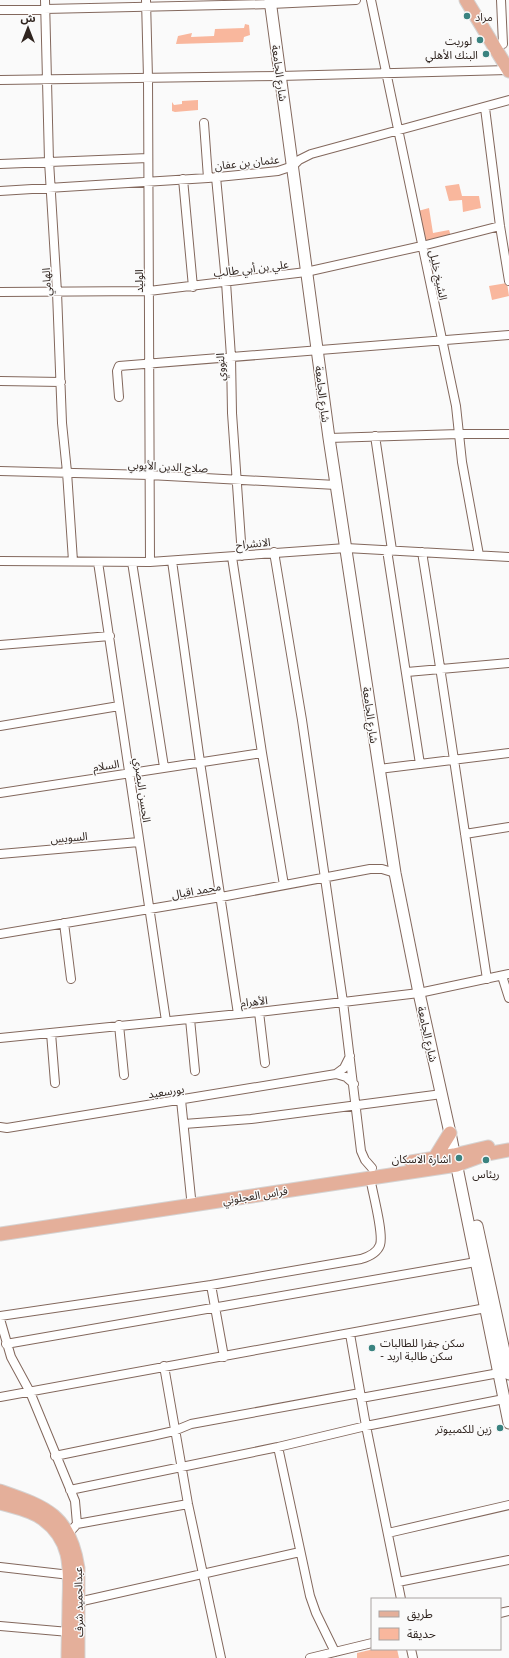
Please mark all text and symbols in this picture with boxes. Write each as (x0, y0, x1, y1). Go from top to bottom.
north arrow (8, 8, 48, 48)
place label: مراد (475, 10, 493, 24)
text: ش (20, 11, 36, 25)
marker: مراد (462, 11, 472, 21)
place label: لوريت (445, 34, 472, 48)
marker: لوريت (475, 35, 485, 45)
street label: شارع الجامعة (268, 44, 290, 103)
place label: البنك الأهلي (425, 48, 478, 64)
marker: البنك الأهلي (481, 49, 491, 59)
street label: عثمان بن عفان (214, 152, 281, 173)
street label: الشيخ خليل (425, 249, 451, 302)
street label: علي بن أبي طالب (213, 257, 290, 283)
street label: الهامي (39, 267, 57, 296)
street label: الوليد (132, 269, 146, 293)
street label: النووي (213, 353, 231, 381)
street label: شارع الجامعة (311, 365, 333, 424)
street label: صلاح الدين الأيوبي (127, 457, 209, 478)
street label: الانشراح (235, 535, 271, 553)
street label: شارع الجامعة (359, 686, 381, 745)
street label: السلام (92, 756, 121, 775)
street label: الحسن البصري (129, 757, 154, 824)
street label: السويس (50, 829, 88, 846)
street label: محمد اقبال (170, 879, 222, 902)
street label: الأهرام (240, 993, 268, 1011)
street label: شارع الجامعة (413, 1005, 441, 1064)
street label: بورسعيد (147, 1082, 185, 1101)
place label: اشارة الاسكان (392, 1152, 451, 1166)
marker: اشارة الاسكان (454, 1153, 464, 1163)
marker: ريئاس (481, 1155, 491, 1165)
place label: ريئاس (472, 1167, 500, 1181)
street label: فراس العجلوني (222, 1183, 289, 1210)
place label: سكن جفرا للطالبات - سكن طالبة اربد (380, 1336, 465, 1363)
marker: سكن جفرا للطالبات - سكن طالبة اربد (367, 1343, 377, 1353)
place label: زين للكمبيوتر (434, 1422, 492, 1436)
marker: زين للكمبيوتر (495, 1423, 505, 1433)
street label: عبدالحميد شرف (71, 1566, 86, 1637)
legend (371, 1598, 501, 1650)
text: طريق (407, 1606, 433, 1622)
text: حديقة (407, 1626, 436, 1641)

